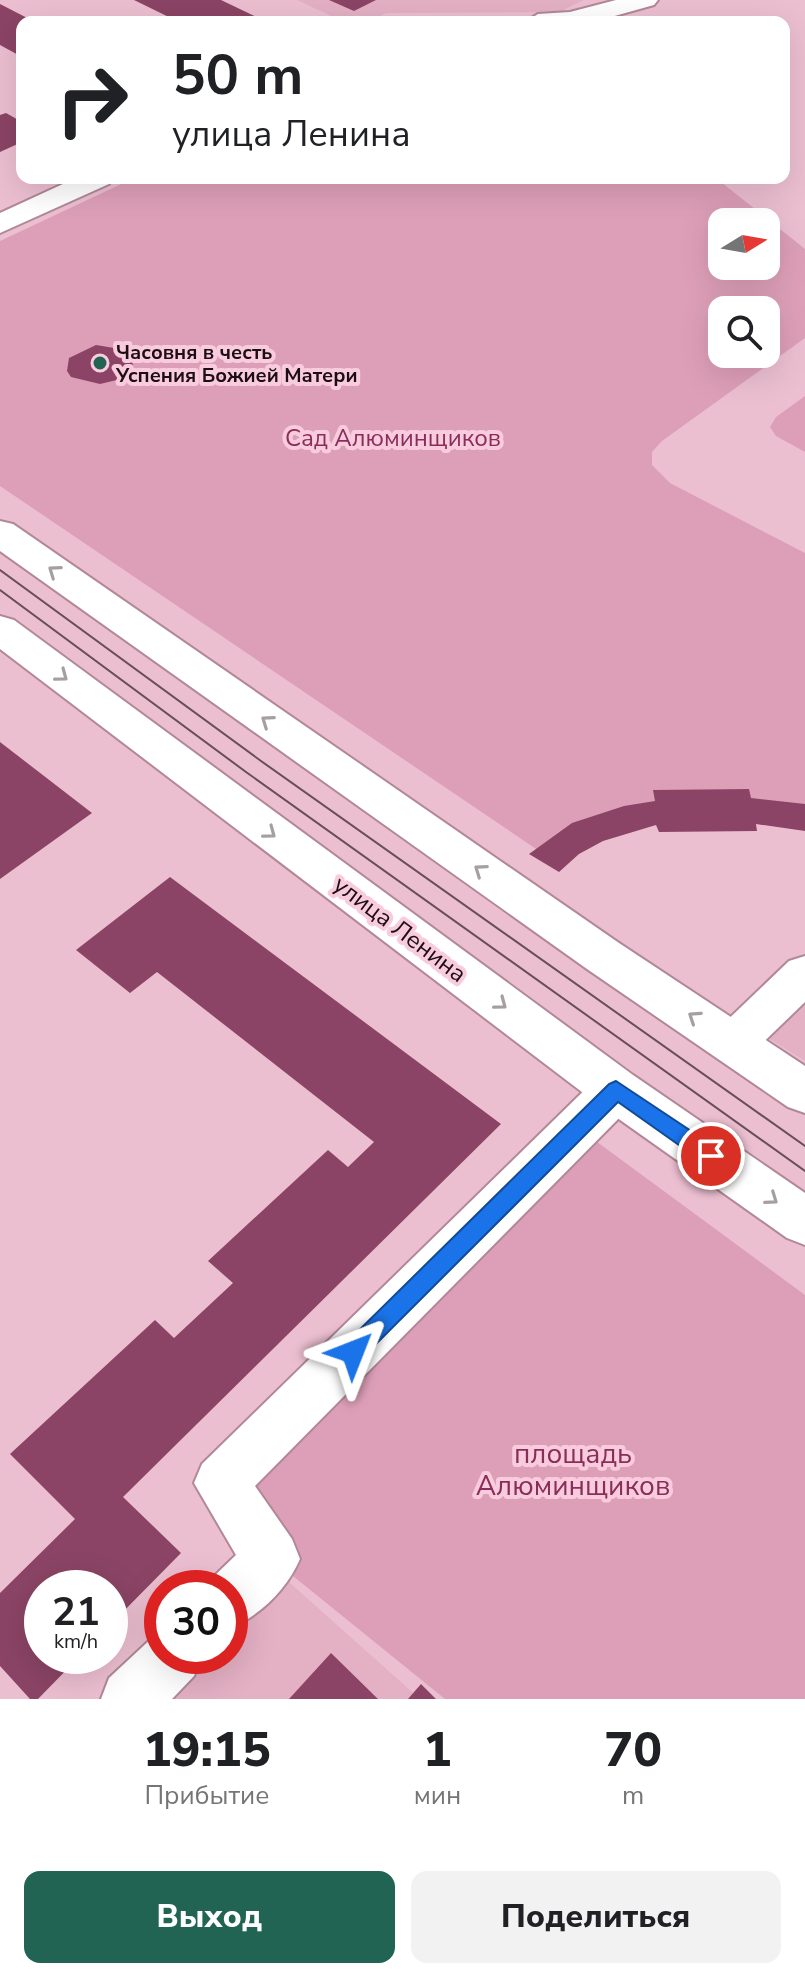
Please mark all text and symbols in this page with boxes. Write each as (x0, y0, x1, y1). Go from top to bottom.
text: 50 m (172, 37, 303, 114)
icon: right (40, 48, 144, 152)
text: улица Ленина (172, 110, 411, 159)
north arrow (708, 208, 780, 280)
map controls (708, 208, 780, 368)
button: search (708, 296, 780, 368)
place label: Часовня в честь Успения Божией Матери (115, 339, 358, 389)
marker: Часовня в честь Успения Божией Матери (91, 354, 109, 372)
park label: Сад Алюминщиков (285, 422, 501, 454)
one-way arrow (49, 566, 63, 581)
one-way arrow (53, 667, 68, 681)
one-way arrow (261, 716, 275, 731)
one-way arrow (261, 823, 275, 837)
one-way arrow (474, 865, 488, 880)
street label: улица Ленина (327, 868, 473, 990)
one-way arrow (492, 995, 507, 1009)
one-way arrow (689, 1012, 703, 1027)
pin (677, 1122, 745, 1190)
icon: arrive (689, 1134, 733, 1178)
one-way arrow (764, 1189, 778, 1204)
position arrow (311, 1310, 395, 1394)
park label: площадь Алюминщиков (476, 1435, 670, 1505)
speed limit sign: 30 (144, 1570, 248, 1674)
text: 21 (52, 1585, 100, 1639)
text: km/h (54, 1628, 98, 1655)
text: 19:15 (143, 1717, 271, 1783)
text: 1 (423, 1717, 452, 1783)
text: 70 (604, 1717, 662, 1783)
text: Прибытие (144, 1778, 269, 1813)
text: мин (414, 1778, 461, 1813)
text: m (622, 1778, 644, 1813)
button: Выход (24, 1871, 395, 1963)
button: Поделиться (411, 1871, 781, 1963)

